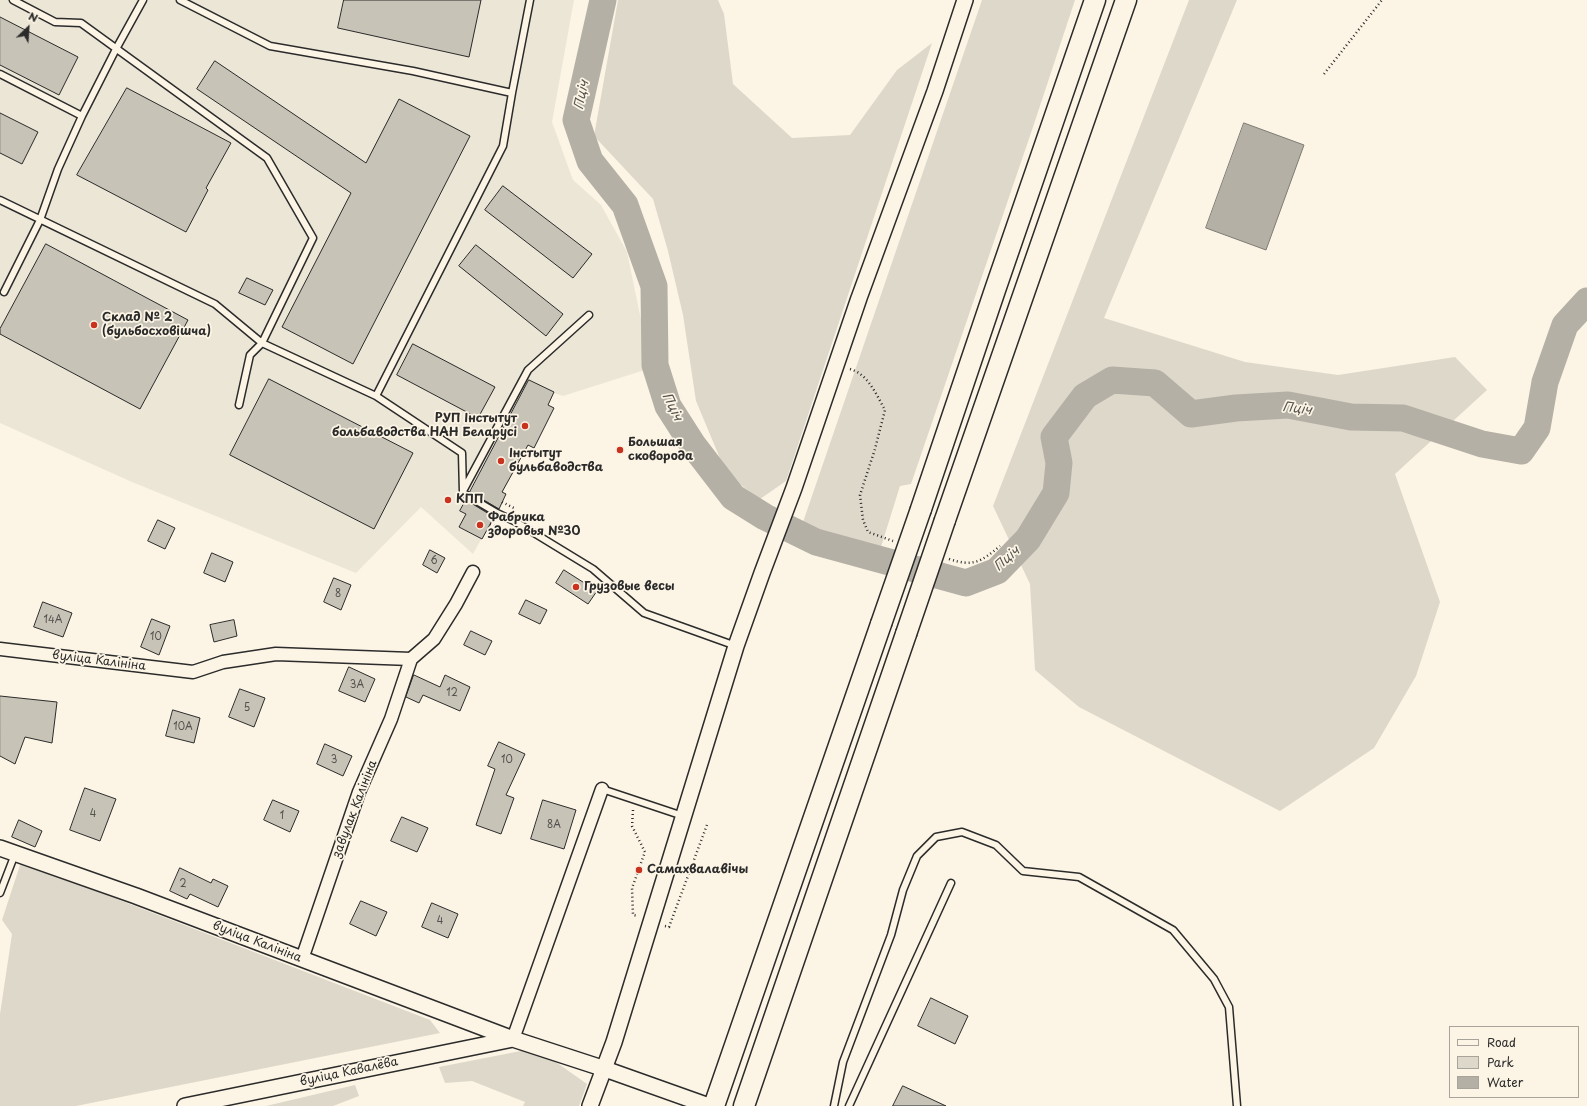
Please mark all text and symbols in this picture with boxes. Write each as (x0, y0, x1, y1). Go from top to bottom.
text: N (26, 7, 41, 26)
north arrow (8, 8, 48, 48)
water label: Пціч (571, 79, 593, 111)
place label: Склад № 2 (бульбосховішча) (102, 311, 211, 339)
marker: Склад № 2 (бульбосховішча) (89, 320, 99, 330)
water label: Пціч (659, 390, 685, 424)
water label: Пціч (1281, 399, 1313, 419)
place label: РУП Інстытут больбаводства НАН Беларусі (332, 412, 517, 440)
marker: РУП Інстытут больбаводства НАН Беларусі (520, 421, 530, 431)
place label: Большая сковорода (628, 436, 693, 464)
marker: Большая сковорода (615, 445, 625, 455)
place label: Інстытут бульбаводства (509, 447, 603, 475)
marker: Інстытут бульбаводства (496, 456, 506, 466)
place label: КПП (456, 493, 484, 507)
marker: КПП (443, 495, 453, 505)
place label: Фабрика здоровья №30 (488, 511, 580, 539)
marker: Фабрика здоровья №30 (475, 520, 485, 530)
water label: Пціч (991, 543, 1023, 575)
house number: 6 (430, 555, 438, 567)
place label: Грузовые весы (584, 580, 675, 594)
marker: Грузовые весы (571, 582, 581, 592)
house number: 8 (335, 588, 341, 600)
house number: 14А (44, 614, 62, 626)
house number: 10 (150, 631, 162, 643)
street label: вуліца Калініна (51, 648, 147, 674)
house number: 3А (350, 679, 364, 691)
house number: 12 (446, 687, 458, 699)
house number: 5 (244, 702, 250, 714)
house number: 10А (173, 721, 193, 733)
house number: 3 (331, 754, 337, 766)
house number: 10 (501, 754, 513, 766)
street label: завулак Калініна (330, 758, 380, 860)
house number: 4 (90, 808, 96, 820)
house number: 1 (280, 810, 284, 822)
house number: 8А (547, 819, 561, 831)
place label: Самахвалавічы (647, 863, 748, 877)
marker: Самахвалавічы (634, 865, 644, 875)
house number: 2 (179, 878, 187, 890)
house number: 4 (437, 915, 443, 927)
street label: вуліца Калініна (210, 918, 304, 966)
legend (1449, 1026, 1579, 1098)
text: Road (1487, 1033, 1516, 1051)
text: Park (1487, 1053, 1514, 1071)
street label: вуліца Кавалёва (299, 1055, 399, 1089)
text: Water (1487, 1073, 1523, 1091)

